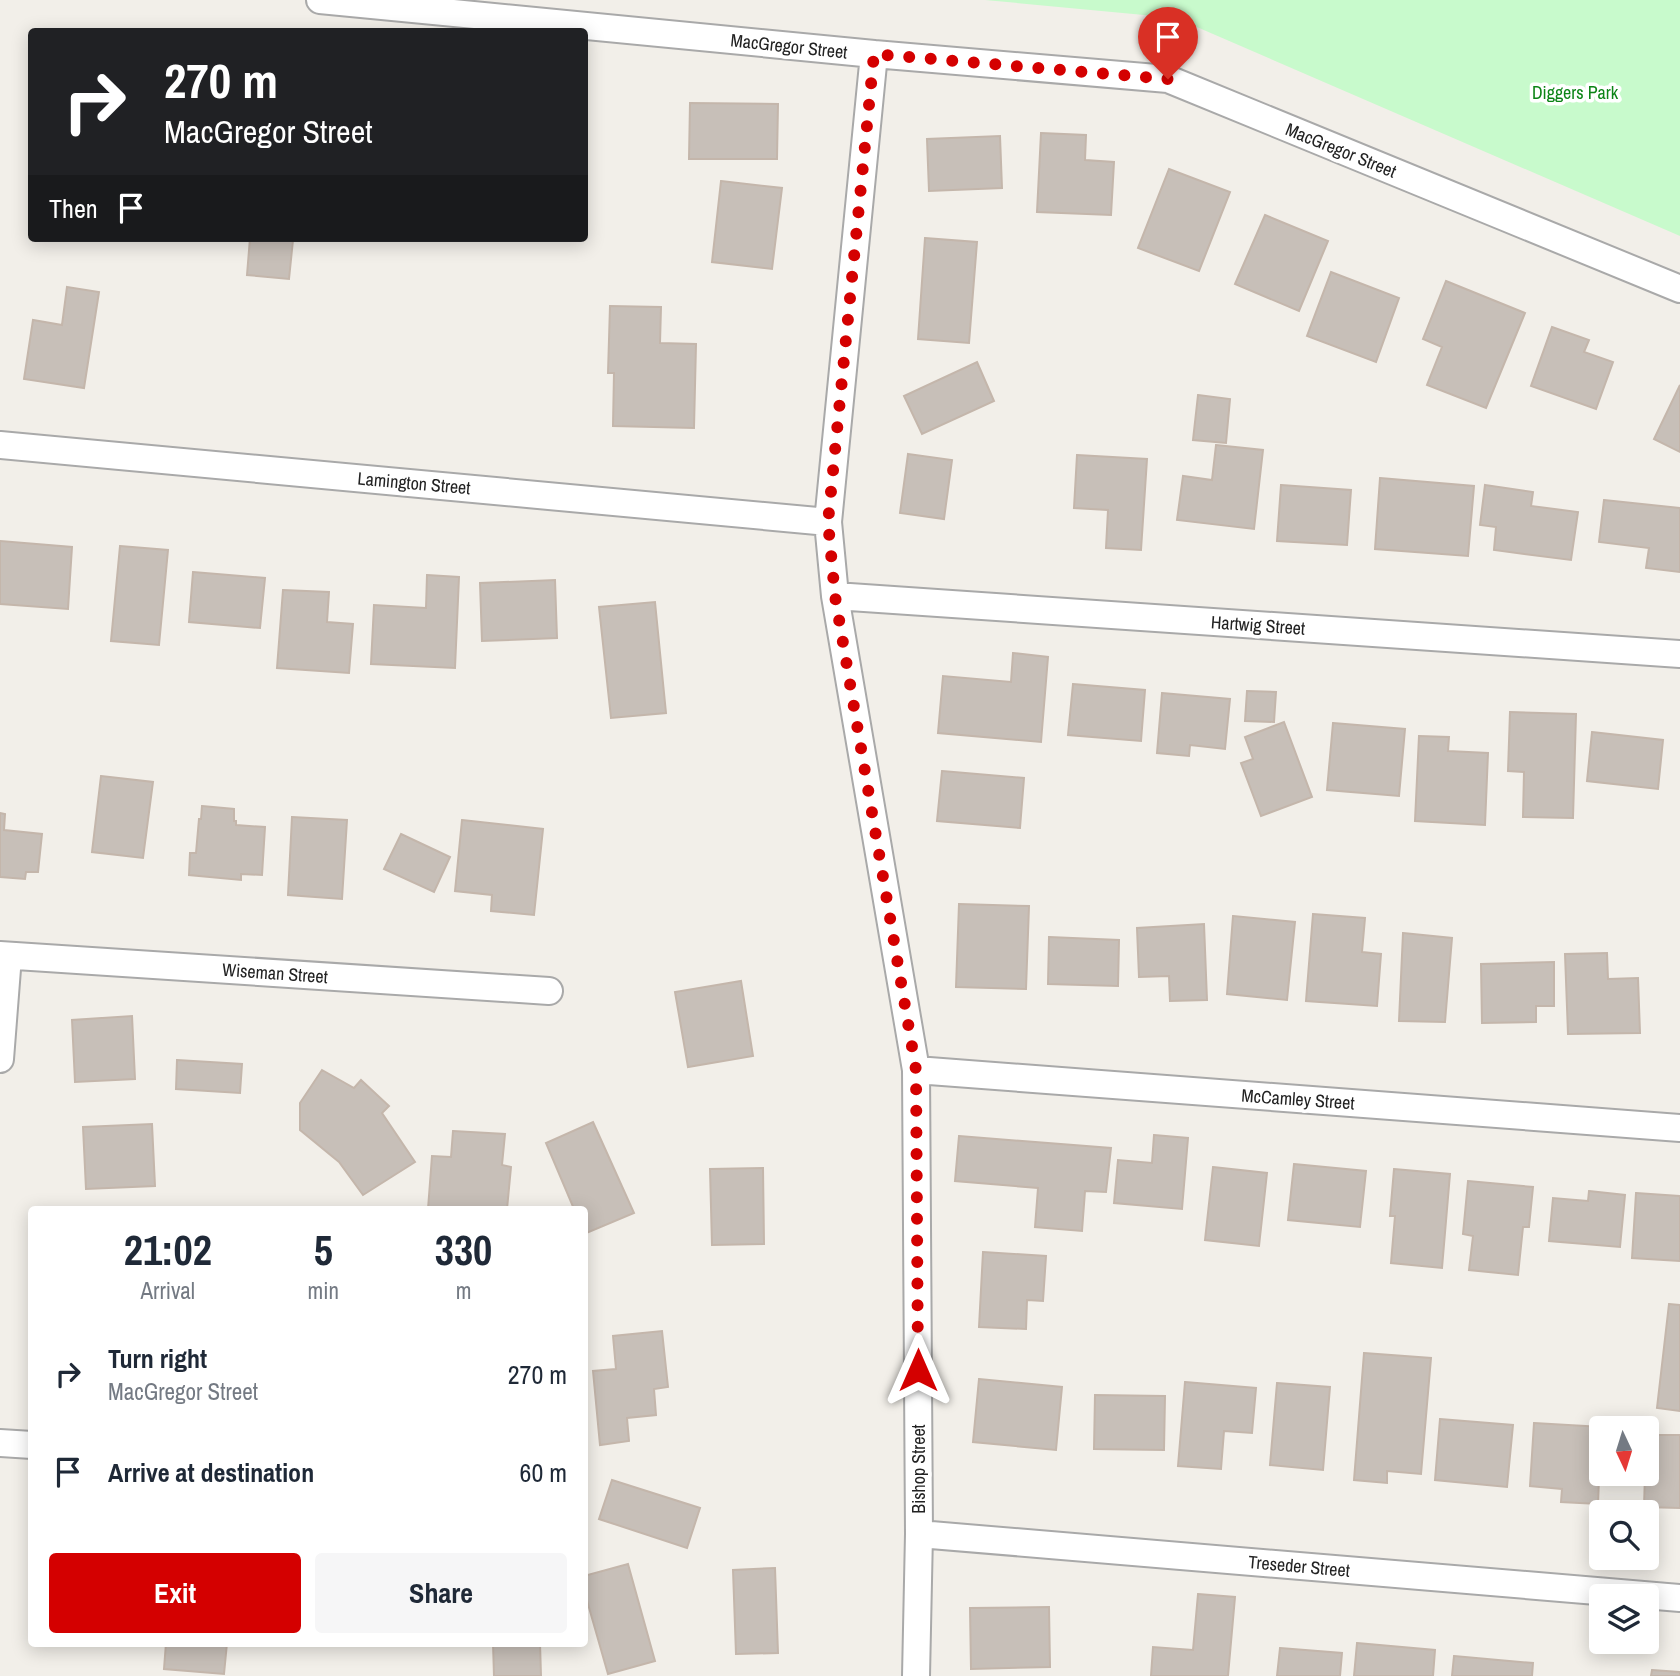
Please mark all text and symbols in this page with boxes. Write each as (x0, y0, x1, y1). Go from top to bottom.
pin (1138, 7, 1198, 79)
icon: arrive (1149, 18, 1187, 56)
street label: MacGregor Street (729, 27, 849, 65)
text: 270 m (164, 47, 278, 113)
icon: right (49, 56, 140, 147)
park label: Diggers Park (1532, 80, 1619, 105)
text: MacGregor Street (164, 110, 373, 153)
street label: MacGregor Street (1282, 116, 1400, 184)
icon: arrive (112, 189, 150, 227)
text: Then (49, 191, 98, 226)
street label: Lamington Street (357, 466, 471, 500)
street label: Hartwig Street (1210, 609, 1306, 641)
street label: Wiseman Street (221, 957, 329, 989)
street label: McCamley Street (1241, 1083, 1355, 1115)
text: 21:02 (124, 1222, 212, 1278)
text: 5 (314, 1222, 333, 1278)
text: 330 (435, 1222, 492, 1278)
text: Arrival (141, 1275, 195, 1306)
text: min (308, 1275, 339, 1306)
text: m (456, 1275, 471, 1306)
position arrow (881, 1333, 955, 1407)
text: Turn right (108, 1341, 207, 1376)
icon: right (49, 1355, 87, 1393)
text: 270 m (508, 1357, 567, 1392)
text: MacGregor Street (108, 1376, 258, 1407)
north arrow (1589, 1416, 1659, 1486)
map controls (1589, 1416, 1659, 1654)
street label: Bishop Street (906, 1424, 931, 1514)
icon: arrive (49, 1453, 87, 1491)
text: Arrive at destination (108, 1455, 314, 1490)
text: 60 m (520, 1455, 567, 1490)
button: search (1589, 1500, 1659, 1570)
street label: Treseder Street (1247, 1549, 1351, 1583)
button: Exit (49, 1553, 301, 1633)
button: Share (315, 1553, 567, 1633)
button: layers (1589, 1584, 1659, 1654)

